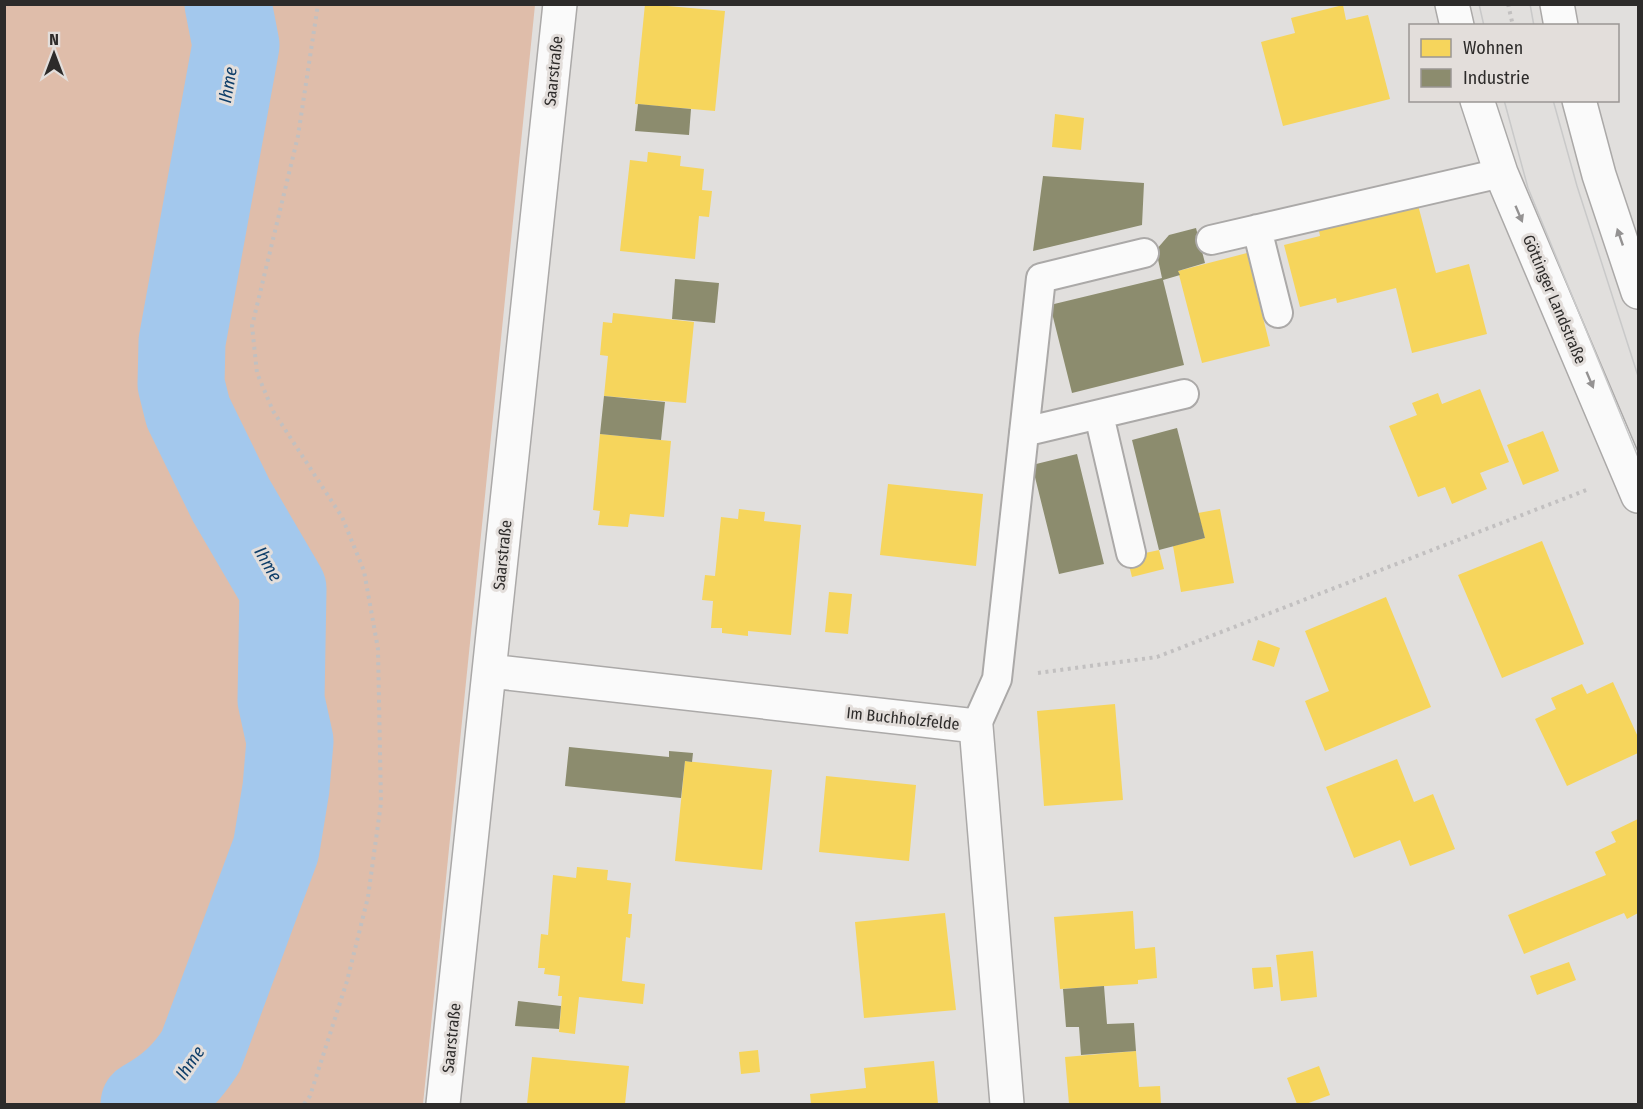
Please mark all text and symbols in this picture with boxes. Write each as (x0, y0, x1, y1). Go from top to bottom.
north arrow (24, 24, 84, 84)
legend (1409, 24, 1619, 102)
text: N (49, 30, 59, 49)
street label: Saarstraße (540, 35, 567, 107)
text: Wohnen (1463, 37, 1523, 59)
water label: Ihme (214, 65, 242, 105)
text: Industrie (1463, 67, 1530, 89)
one-way arrow (1514, 206, 1524, 224)
one-way arrow (1614, 228, 1624, 246)
street label: Göttinger Landstraße (1519, 232, 1590, 367)
one-way arrow (1585, 372, 1595, 390)
street label: Saarstraße (489, 519, 516, 591)
water label: Ihme (249, 543, 287, 586)
street label: Im Buchholzfelde (846, 703, 960, 734)
street label: Saarstraße (438, 1002, 465, 1074)
water label: Ihme (171, 1041, 210, 1084)

